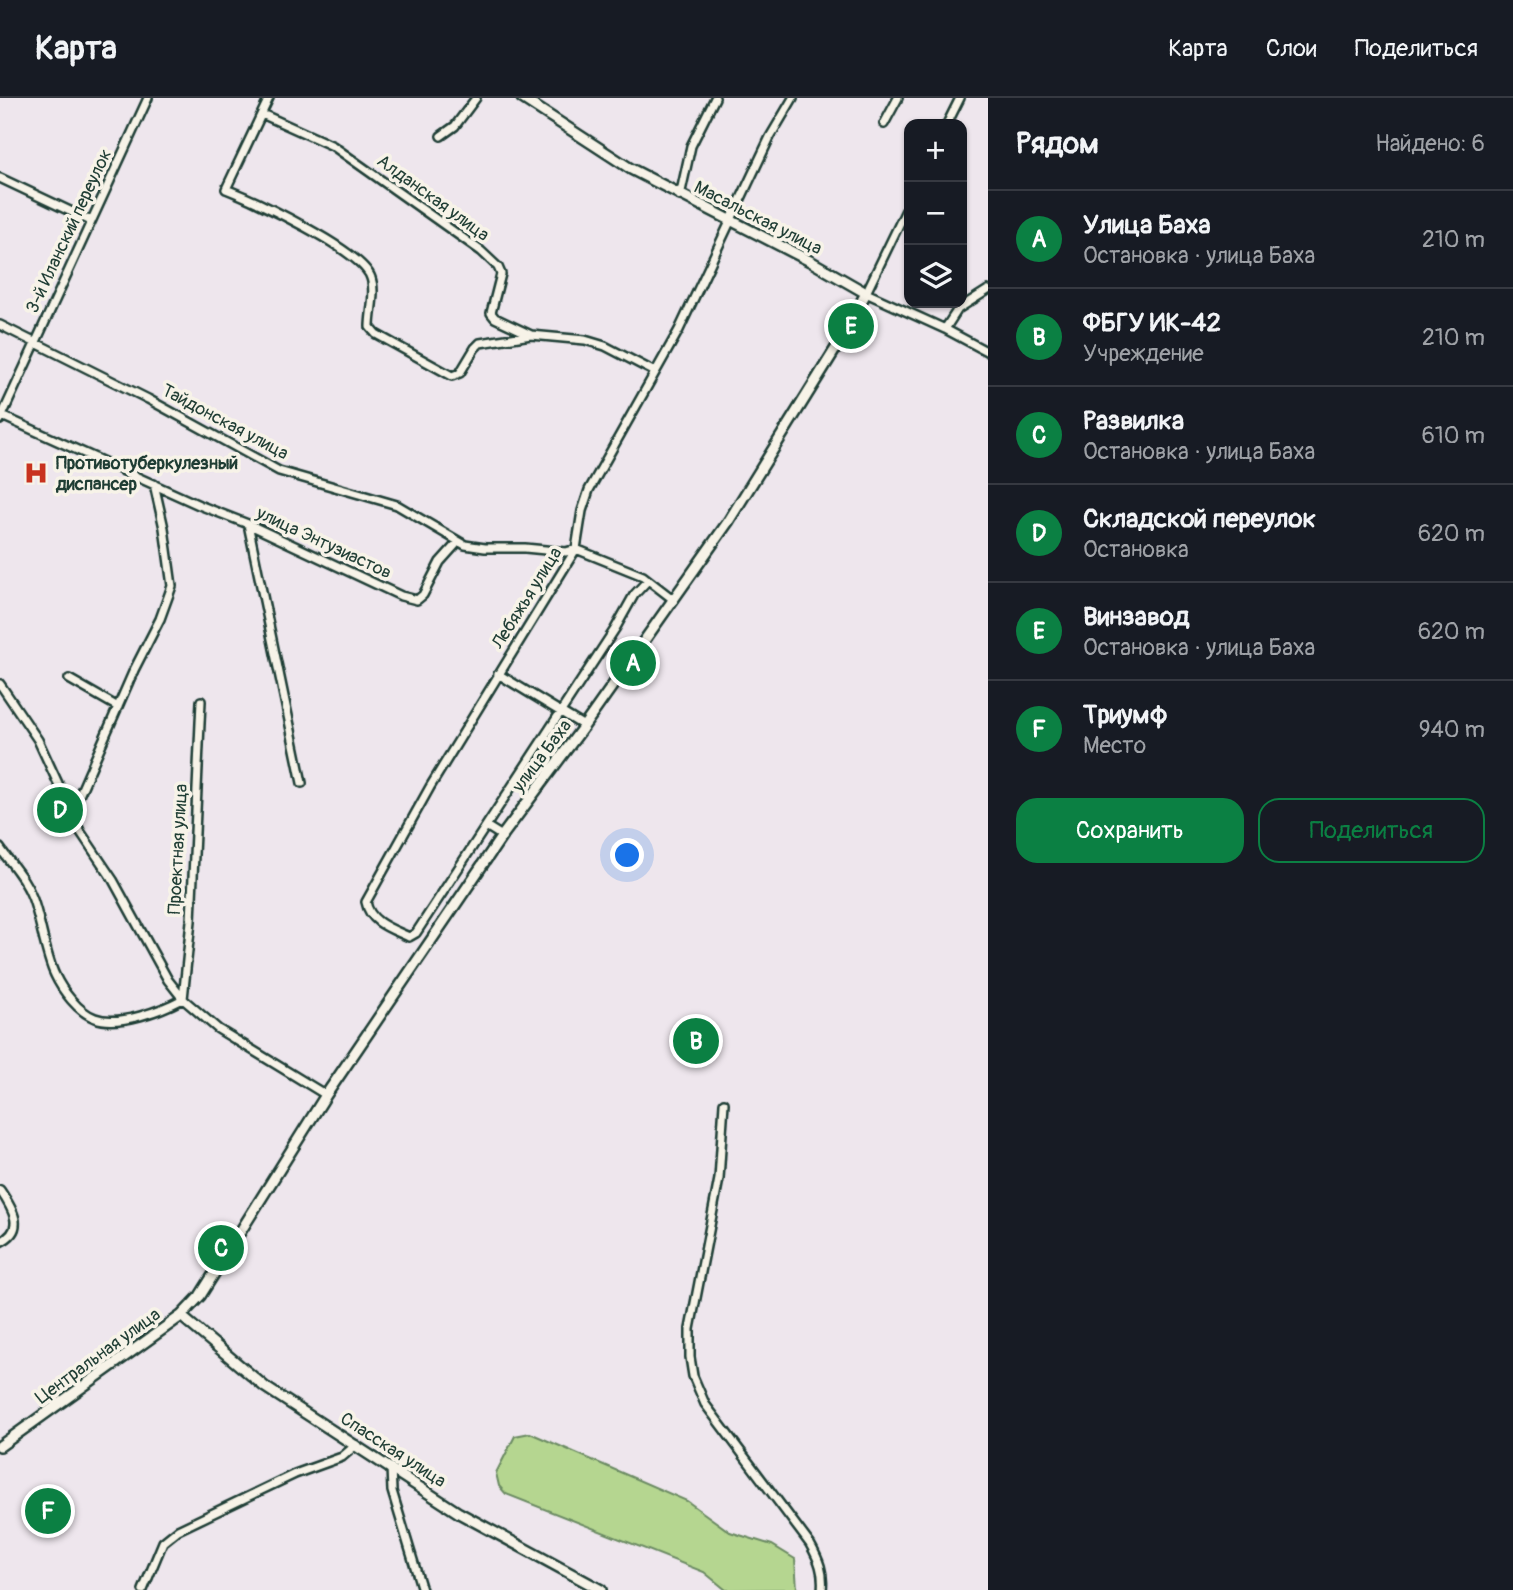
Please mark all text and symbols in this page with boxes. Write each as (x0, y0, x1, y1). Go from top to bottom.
text: Карта (35, 28, 117, 69)
text: Карта (1168, 34, 1228, 63)
text: Слои (1266, 34, 1317, 63)
text: Поделиться (1355, 34, 1478, 63)
map controls (904, 119, 967, 308)
button: + (904, 119, 967, 182)
text: Рядом (1016, 125, 1099, 162)
text: Найдено: 6 (1375, 129, 1485, 158)
street label: 3-й Иланский переулок (21, 145, 117, 317)
street label: Алданская улица (372, 150, 494, 246)
street label: Масальская улица (690, 176, 826, 260)
button: − (904, 182, 967, 245)
text: Улица Баха (1083, 209, 1211, 241)
text: A (1032, 225, 1046, 254)
text: 210 m (1422, 225, 1485, 254)
text: Остановка · улица Баха (1083, 241, 1315, 270)
button: layers (904, 245, 967, 308)
pin: E (828, 300, 874, 352)
text: ФБГУ ИК-42 (1083, 307, 1221, 339)
text: B (1032, 323, 1046, 352)
text: 210 m (1422, 323, 1485, 352)
text: Учреждение (1083, 339, 1204, 368)
street label: Тайдонская улица (158, 379, 292, 465)
text: Развилка (1083, 405, 1184, 437)
text: C (1032, 421, 1046, 450)
text: 610 m (1421, 421, 1485, 450)
text: Остановка · улица Баха (1083, 437, 1315, 466)
place label: Противотуберкулезный диспансер (55, 452, 238, 496)
hospital icon: Противотуберкулезный диспансер (22, 459, 50, 487)
street label: улица Энтузиастов (252, 501, 395, 584)
text: Складской переулок (1083, 503, 1316, 535)
text: D (1032, 519, 1046, 548)
text: 620 m (1418, 519, 1485, 548)
text: Остановка (1083, 535, 1189, 564)
street label: Лебяжья улица (486, 543, 567, 654)
text: Винзавод (1083, 601, 1189, 633)
text: E (1033, 617, 1045, 646)
text: 620 m (1418, 617, 1485, 646)
text: Остановка · улица Баха (1083, 633, 1315, 662)
pin: A (610, 637, 656, 689)
text: Триумф (1083, 699, 1168, 731)
street label: улица Баха (507, 715, 577, 798)
text: F (1032, 715, 1046, 744)
text: 940 m (1419, 715, 1485, 744)
text: Место (1083, 731, 1146, 760)
street label: Проектная улица (163, 783, 193, 915)
pin: D (37, 784, 83, 836)
button: Сохранить (1016, 798, 1244, 863)
button: Поделиться (1258, 798, 1485, 863)
your location (610, 838, 644, 872)
pin: B (673, 1015, 719, 1067)
pin: C (198, 1222, 244, 1274)
street label: Центральная улица (31, 1303, 165, 1409)
street label: Спасская улица (336, 1407, 450, 1493)
pin: F (25, 1485, 71, 1537)

